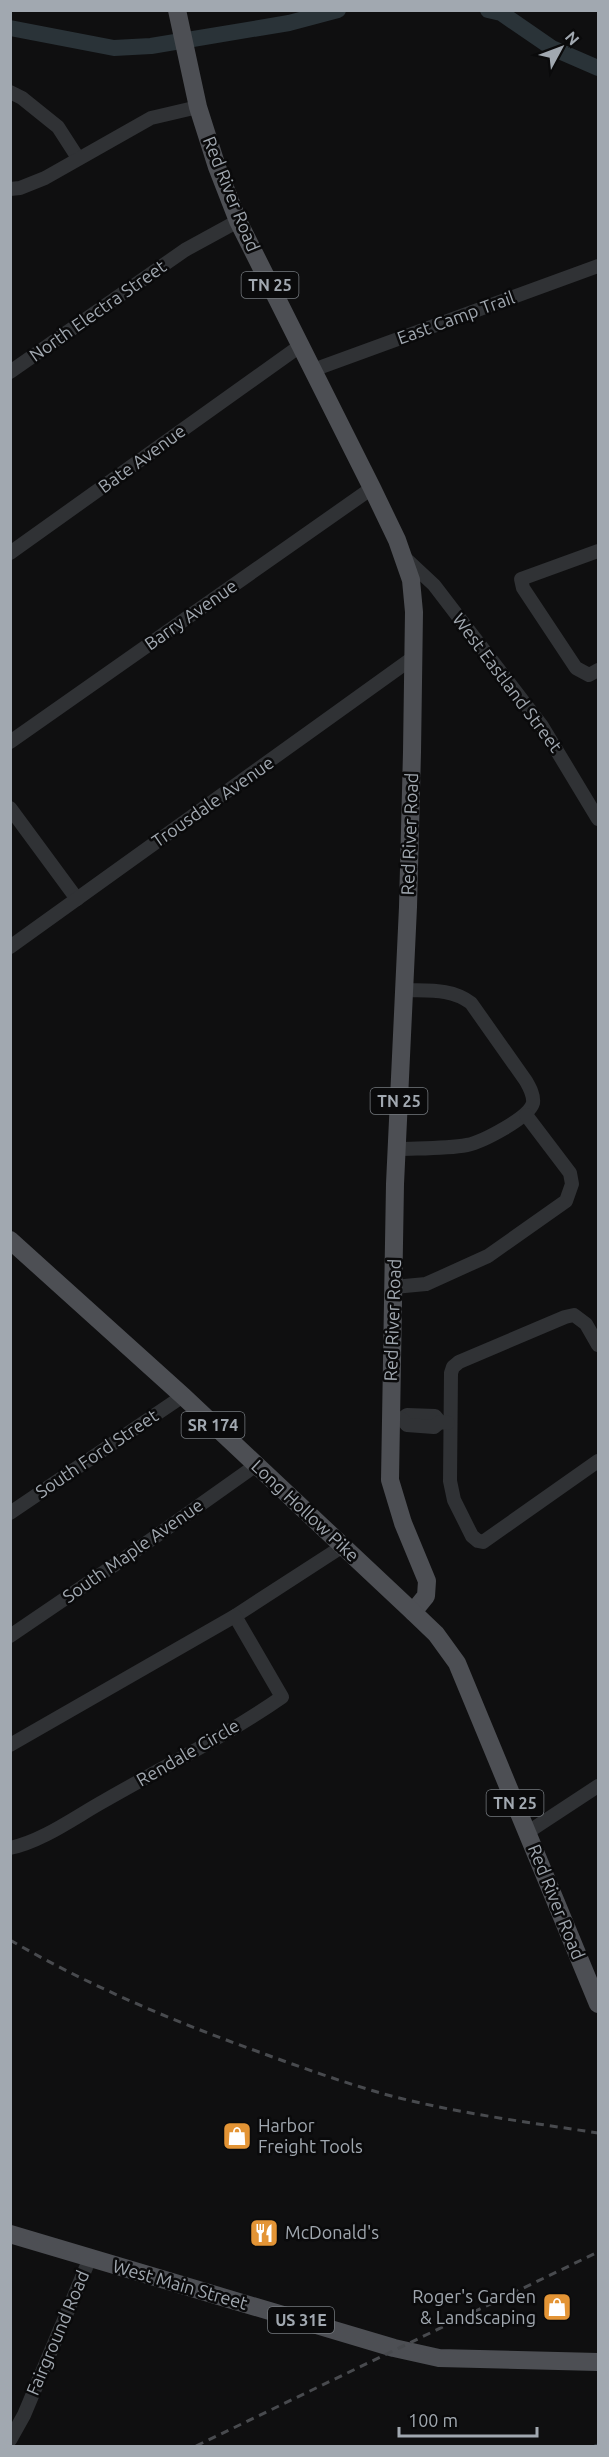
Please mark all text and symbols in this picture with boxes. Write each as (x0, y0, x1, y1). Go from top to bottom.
north arrow (531, 18, 591, 78)
text: N (562, 28, 583, 49)
street label: Red River Road (200, 133, 264, 254)
street label: North Electra Street (25, 255, 170, 365)
road number: TN 25 (242, 272, 298, 298)
street label: East Camp Trail (394, 286, 517, 348)
street label: Bate Avenue (94, 420, 189, 496)
street label: Barry Avenue (140, 575, 240, 653)
street label: West Eastland Street (449, 609, 567, 756)
street label: Trousdale Avenue (148, 752, 277, 851)
street label: Red River Road (397, 772, 421, 896)
road number: TN 25 (370, 1088, 428, 1114)
street label: Red River Road (380, 1258, 404, 1382)
street label: South Ford Street (31, 1405, 161, 1502)
road number: SR 174 (182, 1412, 244, 1438)
street label: Long Hollow Pike (248, 1455, 363, 1565)
street label: South Maple Avenue (58, 1494, 206, 1606)
street label: Rendale Circle (133, 1715, 242, 1790)
road number: TN 25 (486, 1790, 544, 1816)
street label: Red River Road (525, 1841, 589, 1962)
place label: Harbor Freight Tools (258, 2115, 363, 2156)
shop icon: Harbor Freight Tools (221, 2120, 253, 2152)
restaurant icon: McDonald's (248, 2217, 280, 2249)
place label: McDonald's (285, 2222, 379, 2242)
street label: West Main Street (111, 2255, 250, 2313)
street label: Fairground Road (22, 2267, 92, 2398)
place label: Roger's Garden & Landscaping (412, 2286, 536, 2327)
shop icon: Roger's Garden & Landscaping (541, 2291, 573, 2323)
road number: US 31E (268, 2307, 334, 2333)
scale bar (399, 2400, 537, 2438)
text: 100 m (408, 2410, 458, 2430)

